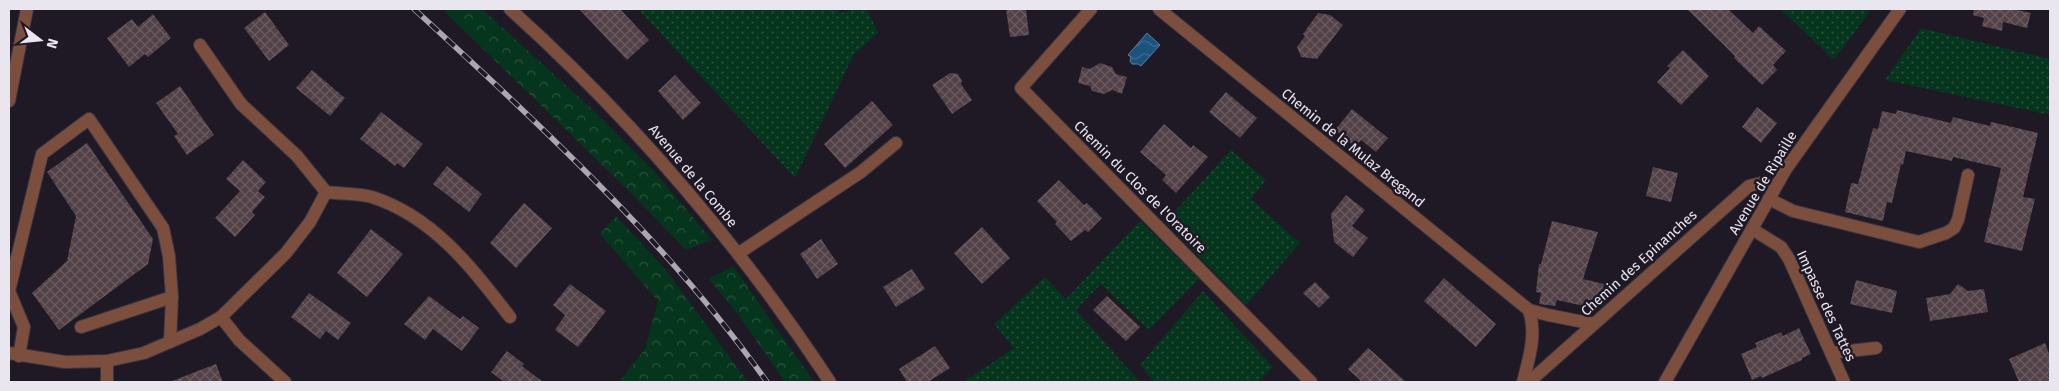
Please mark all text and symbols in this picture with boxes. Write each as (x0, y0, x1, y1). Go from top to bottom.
north arrow (15, 15, 65, 65)
text: N (43, 37, 61, 50)
street label: Chemin de la Mulaz Bregand (1278, 85, 1428, 211)
street label: Chemin du Clos de l'Oratoire (1070, 117, 1210, 257)
street label: Avenue de la Combe (645, 121, 741, 231)
street label: Avenue de Ripaille (1725, 128, 1801, 238)
street label: Chemin des Epinanches (1577, 206, 1701, 320)
street label: Impasse des Tattes (1793, 248, 1859, 365)

